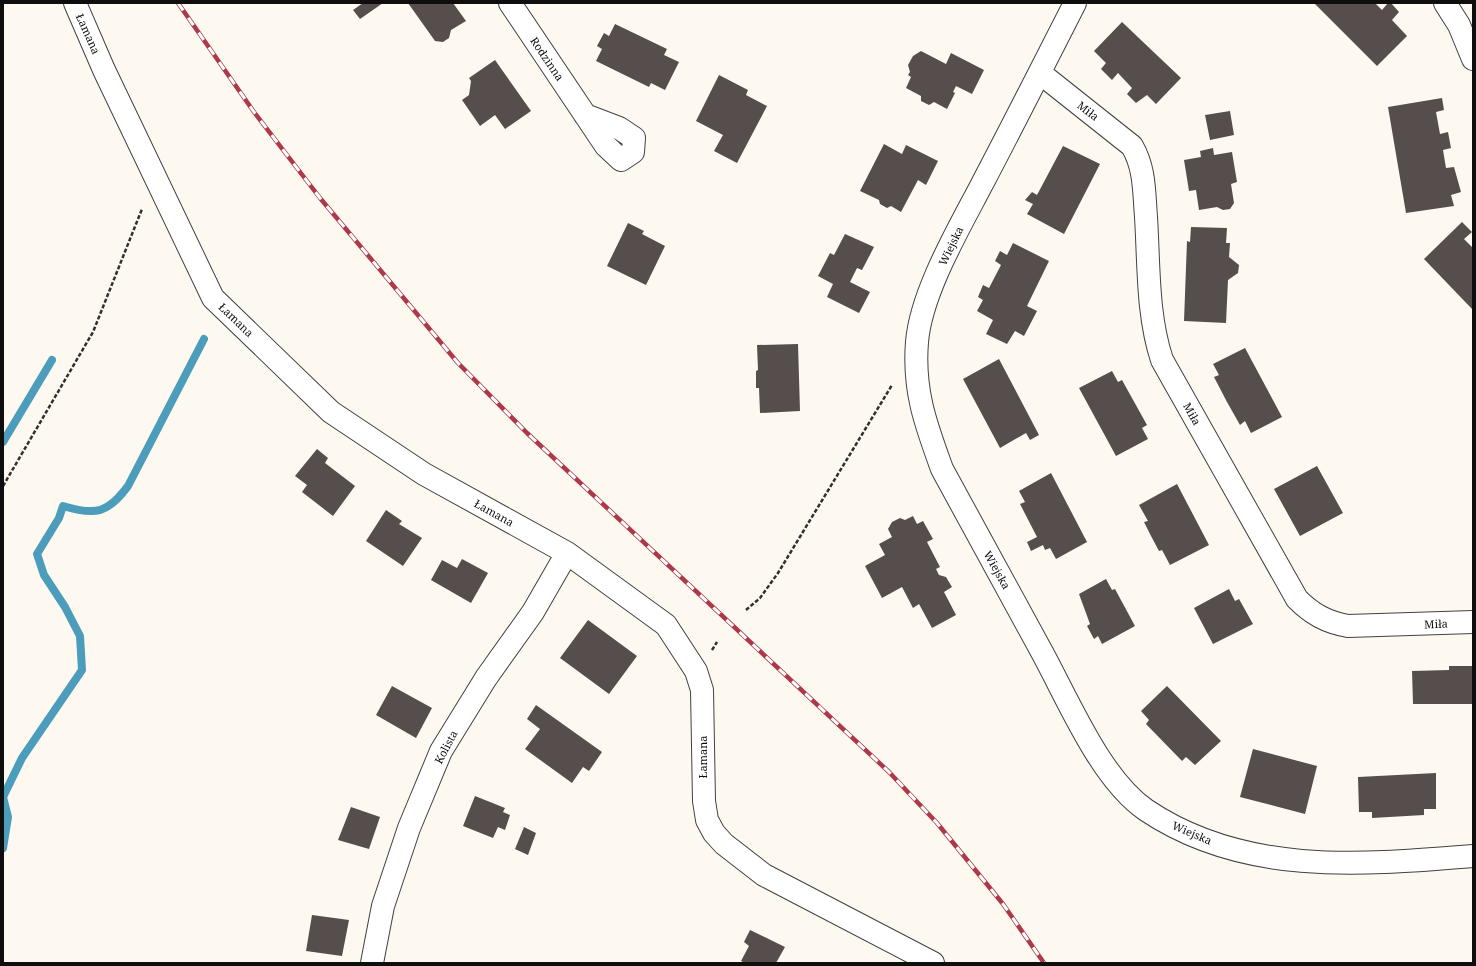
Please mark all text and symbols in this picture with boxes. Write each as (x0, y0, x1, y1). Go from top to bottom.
street label: Łamana (73, 11, 104, 56)
street label: Rodzinna (527, 34, 568, 84)
street label: Miła (1074, 97, 1102, 124)
street label: Wiejska (935, 224, 966, 268)
street label: Łamana (216, 299, 257, 340)
street label: Miła (1180, 400, 1205, 428)
street label: Łamana (472, 496, 517, 530)
street label: Wiejska (981, 548, 1014, 592)
street label: Miła (1424, 616, 1448, 631)
street label: Kolista (431, 727, 461, 766)
street label: Łamana (695, 736, 710, 778)
street label: Wiejska (1170, 817, 1214, 848)

